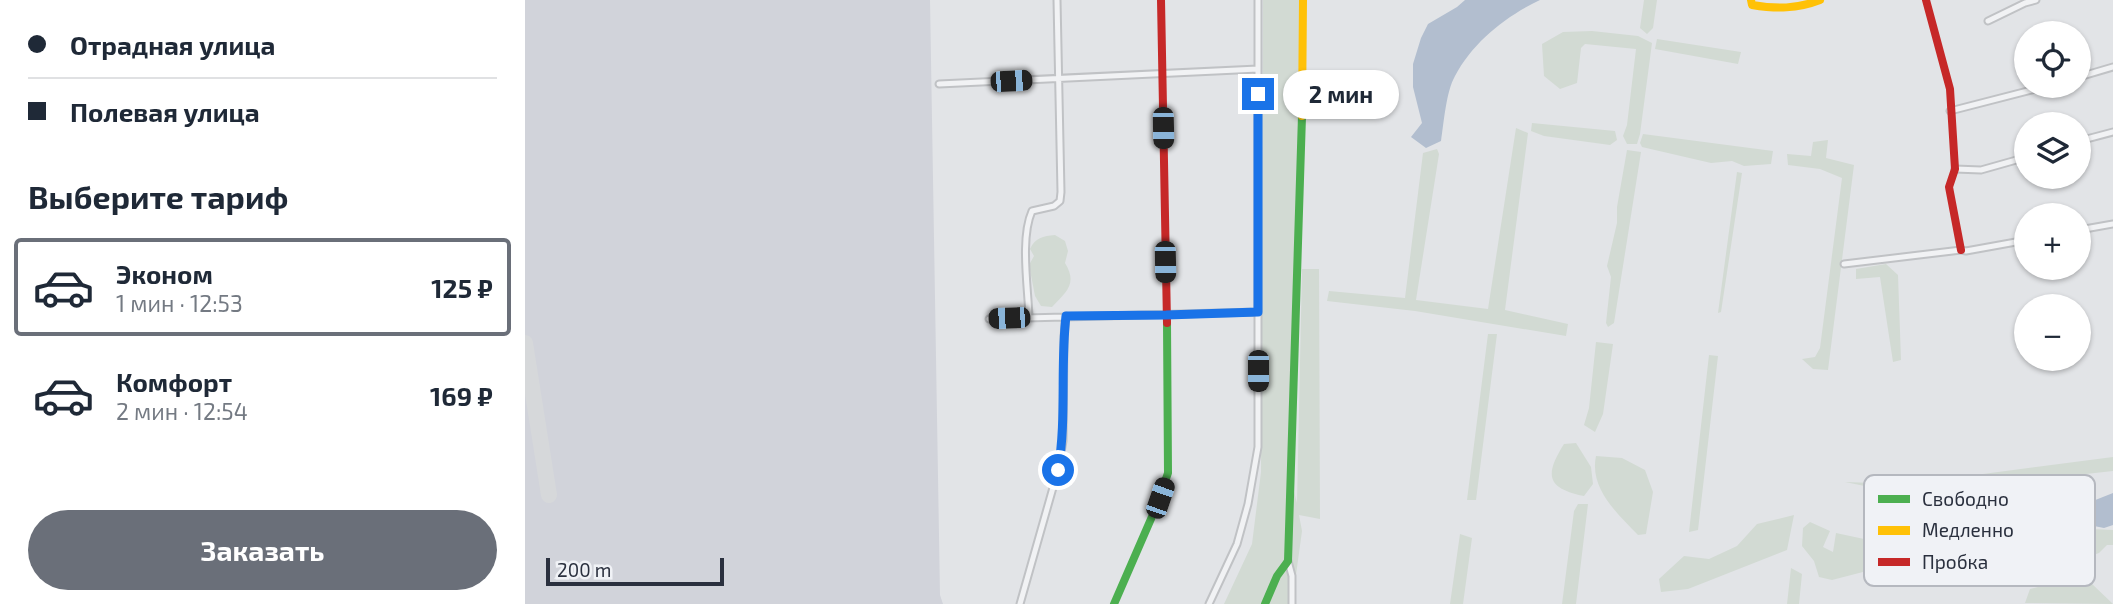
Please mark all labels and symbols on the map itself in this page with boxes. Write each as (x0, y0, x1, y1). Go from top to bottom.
car (990, 69, 1033, 93)
callout: 2 мин (1283, 70, 1398, 119)
route end (1242, 78, 1274, 110)
car (1153, 107, 1174, 149)
car (1155, 241, 1176, 283)
car (988, 307, 1031, 329)
car (1248, 350, 1269, 392)
route start (1042, 454, 1074, 486)
car (1144, 475, 1177, 521)
legend (1864, 475, 2095, 586)
text: Свободно (1922, 487, 2009, 510)
text: Медленно (1922, 518, 2014, 541)
text: Пробка (1922, 550, 1988, 573)
scale bar (546, 555, 725, 587)

